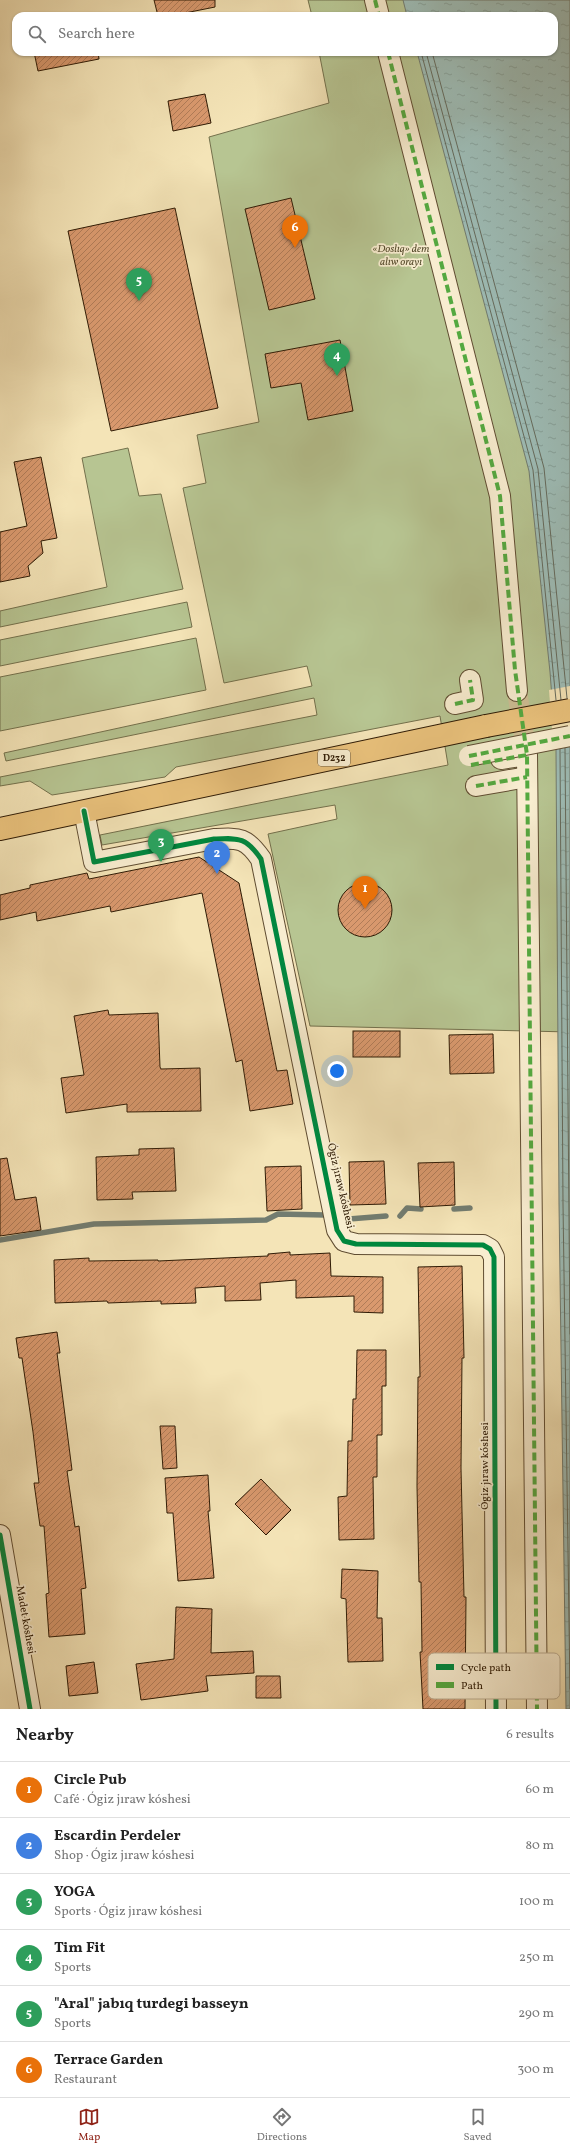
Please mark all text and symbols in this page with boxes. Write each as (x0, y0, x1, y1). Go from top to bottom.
search box (12, 12, 558, 56)
icon: search (26, 23, 48, 45)
text: Search here (58, 24, 135, 45)
pin: 6 (282, 215, 308, 248)
park label: «Doslıq» dem alıw orayı (372, 242, 430, 270)
pin: 5 (126, 268, 152, 301)
pin: 4 (324, 343, 350, 376)
road number: D232 (318, 750, 350, 766)
pin: 3 (148, 829, 174, 862)
pin: 2 (204, 841, 230, 874)
pin: 1 (352, 876, 378, 909)
your location (327, 1061, 347, 1081)
street label: Ógiz jıraw kóshesi (323, 1142, 357, 1230)
street label: Ógiz jıraw kóshesi (478, 1422, 493, 1510)
street label: Madet kóshesi (12, 1585, 38, 1655)
legend (428, 1653, 560, 1699)
text: Cycle path (461, 1661, 511, 1676)
text: Path (461, 1679, 484, 1694)
text: Nearby (16, 1724, 74, 1747)
text: 6 results (506, 1726, 554, 1744)
text: Circle Pub (54, 1770, 126, 1791)
text: 1 (26, 1781, 32, 1799)
text: 60 m (526, 1781, 554, 1799)
text: Café · Ógiz jıraw kóshesi (54, 1791, 191, 1809)
text: Escardin Perdeler (54, 1826, 181, 1847)
text: 2 (26, 1837, 32, 1855)
text: 80 m (525, 1837, 554, 1855)
text: Shop · Ógiz jıraw kóshesi (54, 1847, 194, 1865)
text: YOGA (54, 1882, 95, 1903)
text: 3 (26, 1893, 32, 1911)
text: 100 m (519, 1893, 554, 1911)
text: Sports · Ógiz jıraw kóshesi (54, 1903, 202, 1921)
text: Tim Fit (54, 1938, 105, 1959)
text: 4 (25, 1949, 33, 1967)
text: 250 m (519, 1949, 554, 1967)
text: Sports (54, 1959, 91, 1977)
text: "Aral" jabıq turdegi basseyn (54, 1994, 249, 2015)
text: 5 (26, 2005, 32, 2023)
text: 290 m (518, 2005, 554, 2023)
text: Sports (54, 2015, 91, 2033)
text: Terrace Garden (54, 2050, 163, 2071)
text: 6 (25, 2061, 33, 2079)
text: 300 m (518, 2061, 554, 2079)
text: Restaurant (54, 2071, 117, 2089)
tab: Map (78, 2106, 100, 2145)
tab: Directions (257, 2106, 307, 2145)
tab: Saved (463, 2106, 492, 2145)

